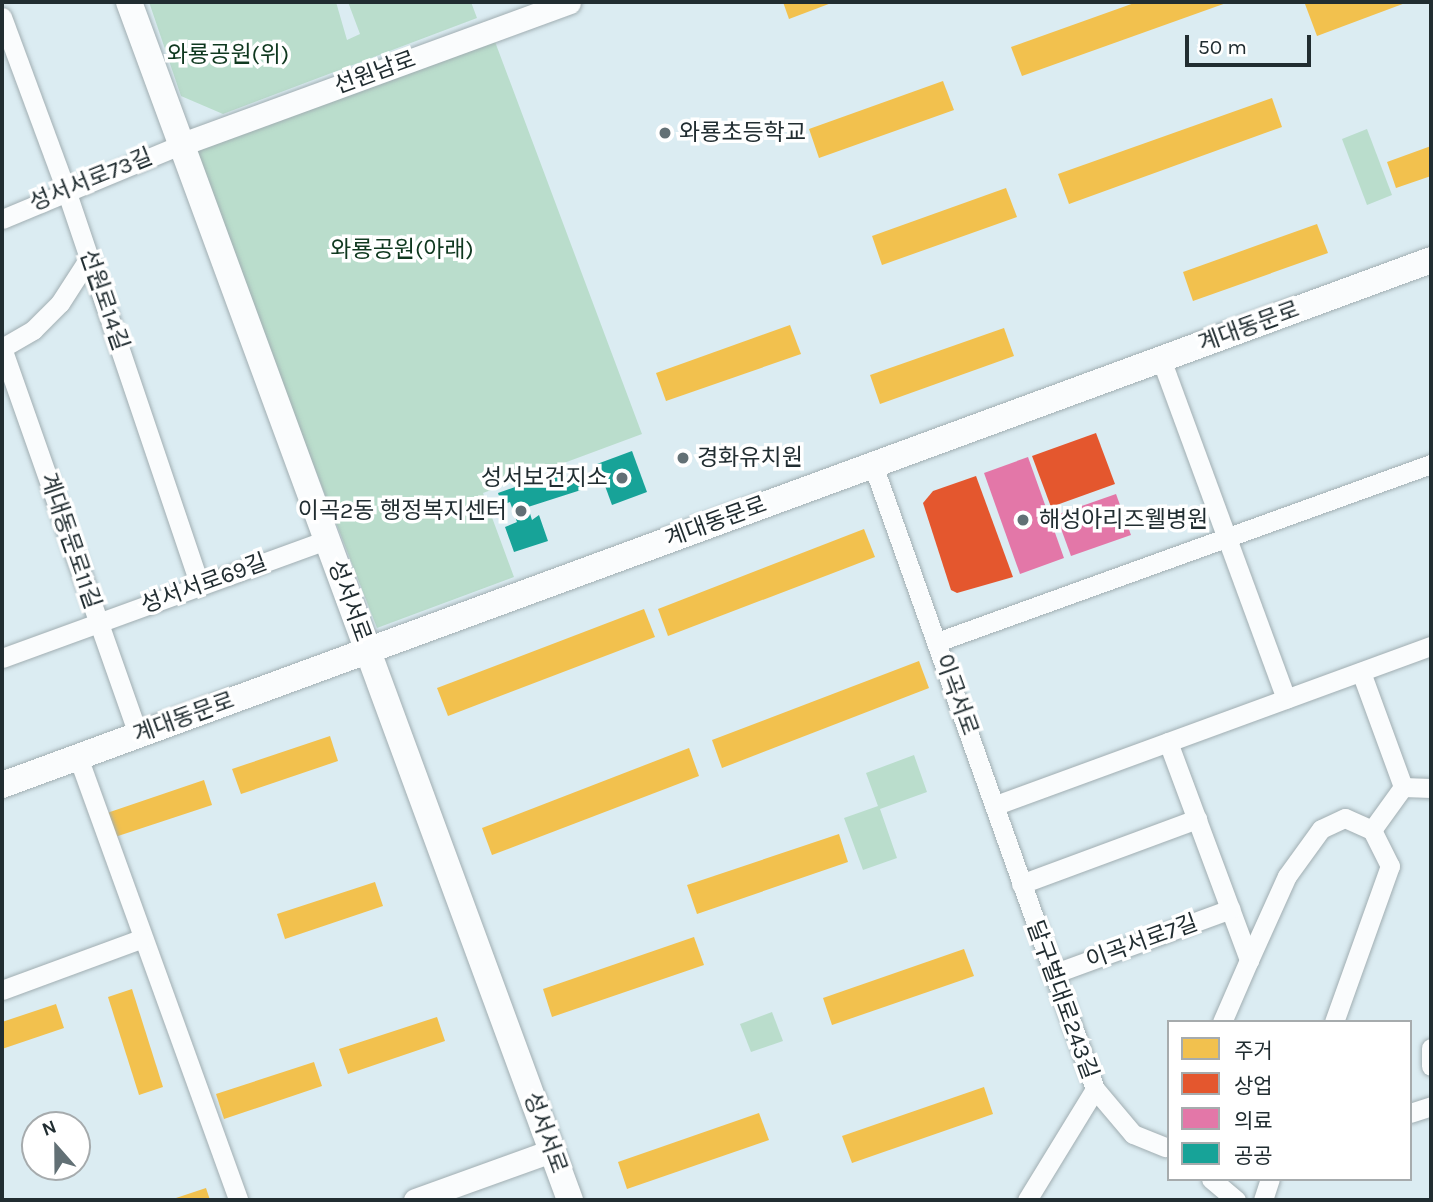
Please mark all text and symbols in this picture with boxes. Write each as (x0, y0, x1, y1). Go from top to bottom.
scale bar (1188, 21, 1314, 65)
text: 50 m (1198, 35, 1247, 59)
park label: 와룡공원(위) (167, 41, 289, 69)
street label: 선원남로 (331, 46, 419, 100)
place label: 와룡초등학교 (679, 119, 806, 147)
marker: 와룡초등학교 (657, 125, 673, 141)
street label: 성서서로73길 (25, 143, 157, 217)
park label: 와룡공원(아래) (330, 236, 474, 264)
street label: 선원로14길 (74, 246, 134, 354)
street label: 계대동문로 (1195, 296, 1303, 358)
place label: 경화유치원 (697, 444, 803, 472)
marker: 경화유치원 (675, 450, 691, 466)
place label: 성서보건지소 (481, 464, 608, 492)
street label: 계대동문로11길 (34, 469, 106, 613)
marker: 성서보건지소 (614, 470, 630, 486)
street label: 계대동문로 (662, 491, 770, 553)
place label: 이곡2동 행정복지센터 (298, 497, 507, 525)
marker: 이곡2동 행정복지센터 (513, 503, 529, 519)
place label: 해성아리즈웰병원 (1039, 506, 1208, 534)
marker: 해성아리즈웰병원 (1013, 510, 1033, 530)
street label: 성서서로69길 (137, 548, 271, 620)
street label: 성서서로 (322, 557, 376, 645)
street label: 이곡서로 (929, 651, 983, 739)
street label: 계대동문로 (130, 687, 238, 749)
street label: 이곡서로7길 (1082, 909, 1202, 975)
street label: 달구벌대로243길 (1021, 917, 1103, 1083)
legend (1167, 1020, 1412, 1181)
text: 주거 (1234, 1039, 1273, 1063)
text: 상업 (1234, 1074, 1273, 1098)
street label: 성서서로 (518, 1089, 572, 1177)
text: 의료 (1234, 1109, 1273, 1133)
north arrow (21, 1111, 91, 1181)
text: N (39, 1116, 59, 1141)
text: 공공 (1234, 1144, 1273, 1168)

